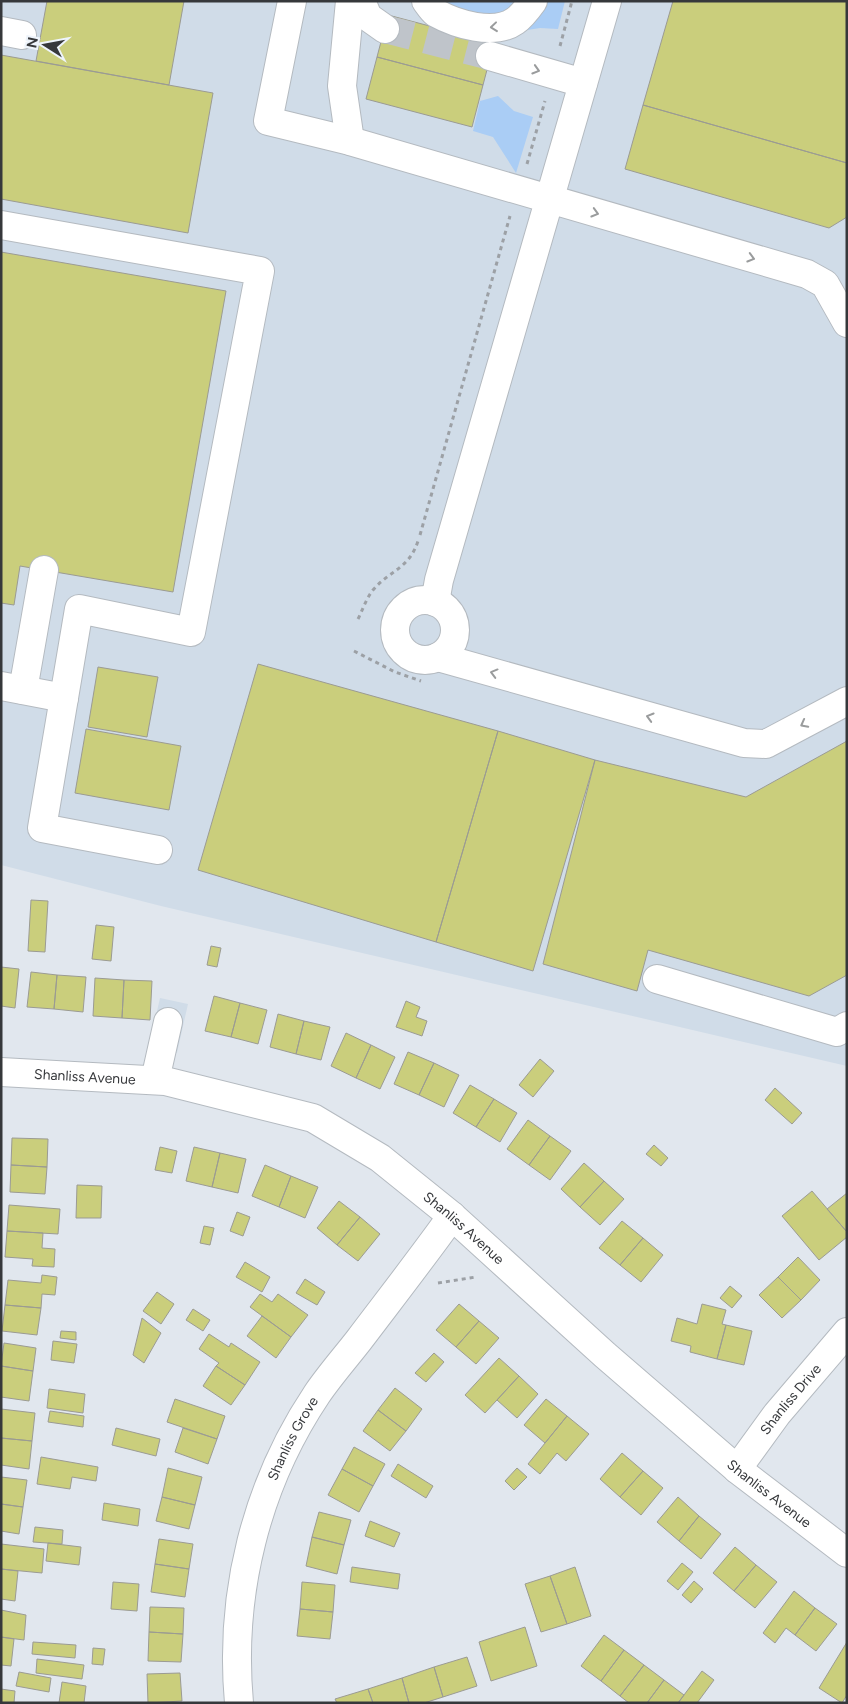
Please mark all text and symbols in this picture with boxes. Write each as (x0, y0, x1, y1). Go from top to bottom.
north arrow (20, 20, 70, 70)
one-way arrow (490, 21, 498, 32)
text: N (23, 36, 42, 50)
one-way arrow (532, 65, 540, 75)
one-way arrow (591, 207, 600, 218)
one-way arrow (747, 252, 756, 263)
one-way arrow (489, 668, 498, 679)
one-way arrow (647, 712, 655, 722)
one-way arrow (800, 718, 809, 728)
street label: Shanliss Avenue (34, 1066, 136, 1088)
street label: Shanliss Avenue (420, 1188, 508, 1268)
street label: Shanliss Drive (757, 1360, 825, 1438)
street label: Shanliss Grove (264, 1393, 322, 1483)
street label: Shanliss Avenue (723, 1456, 815, 1532)

